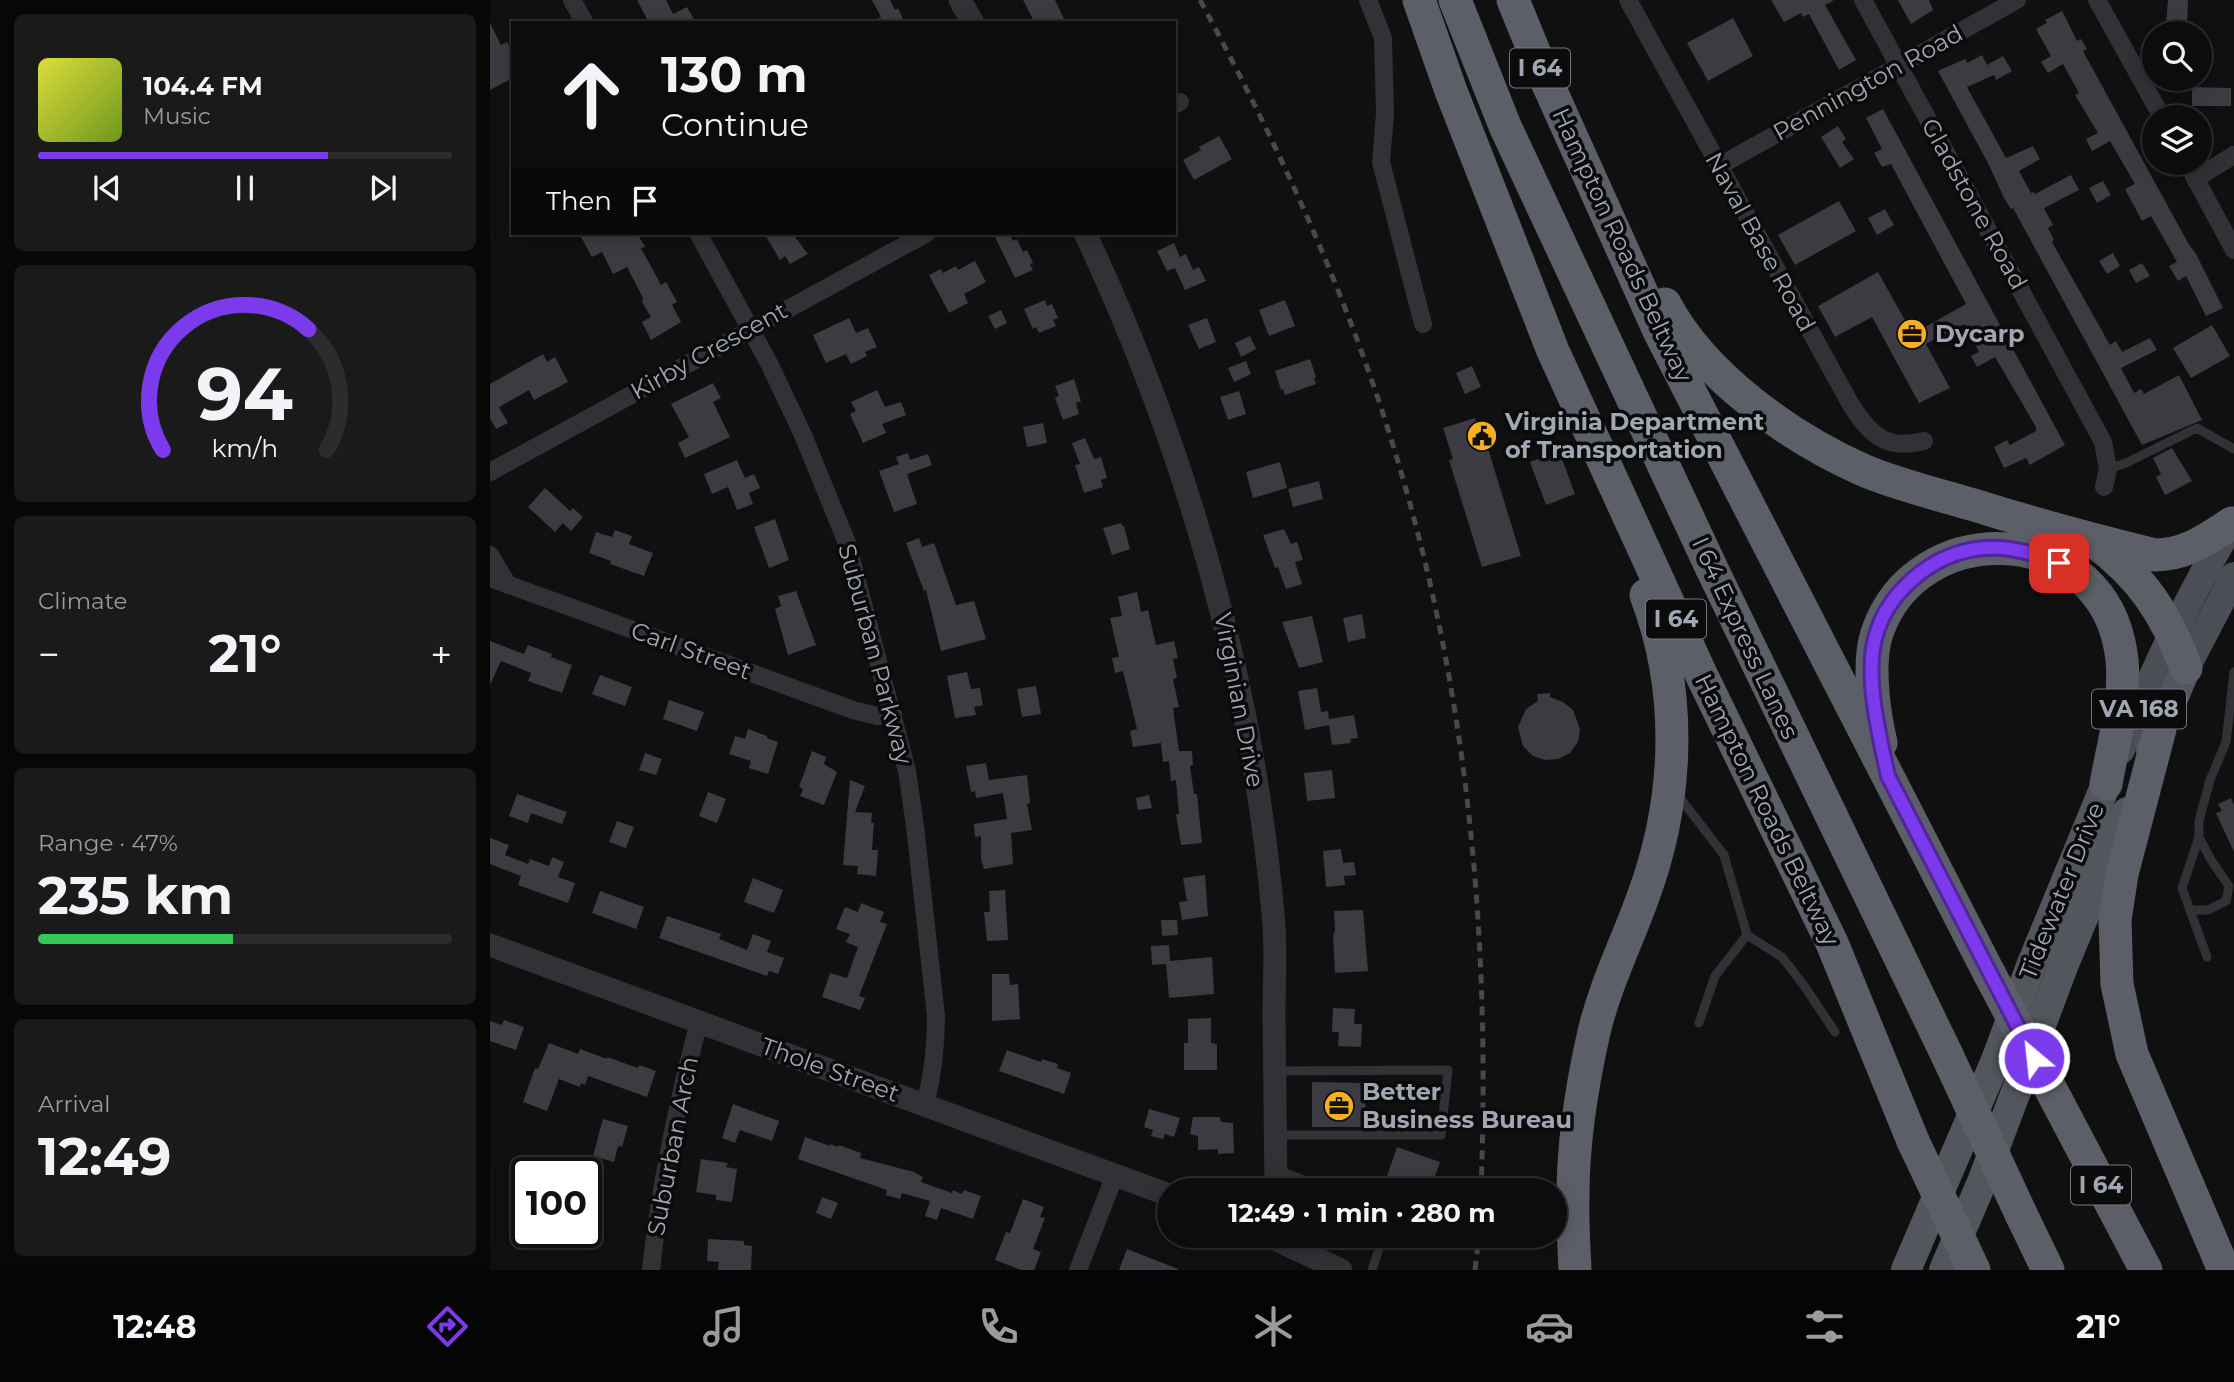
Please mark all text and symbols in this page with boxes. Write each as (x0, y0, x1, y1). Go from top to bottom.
street label: Pennington Road (1768, 18, 1968, 147)
map controls (2142, 21, 2212, 175)
button: search (2142, 21, 2212, 91)
text: 130 m (661, 45, 808, 104)
road number: I 64 (1510, 48, 1570, 88)
icon: ahead (546, 49, 637, 140)
text: 104.4 FM (143, 70, 263, 102)
text: Music (143, 102, 211, 130)
street label: Hampton Roads Beltway (1546, 103, 1699, 386)
text: Continue (661, 105, 809, 144)
button: layers (2142, 105, 2212, 175)
street label: Gladstone Road (1915, 113, 2033, 294)
street label: Naval Base Road (1699, 147, 1822, 336)
icon: previous (88, 169, 126, 207)
icon: pause (226, 169, 264, 207)
icon: next (364, 169, 402, 207)
icon: arrive (626, 182, 664, 220)
text: Then (546, 185, 612, 217)
street label: Kirby Crescent (625, 295, 792, 406)
office icon: Dycarp (1895, 317, 1929, 351)
place label: Dycarp (1935, 319, 2025, 348)
text: 94 (197, 350, 293, 438)
place label: Virginia Department of Transportation (1504, 407, 1765, 464)
public building icon: Virginia Department of Transportation (1465, 419, 1499, 453)
text: km/h (212, 433, 278, 463)
street label: I 64 Express Lanes (1686, 532, 1805, 743)
pin (2029, 533, 2089, 593)
street label: Suburban Parkway (832, 540, 919, 767)
icon: arrive (2040, 544, 2078, 582)
text: Climate (38, 587, 127, 615)
road number: I 64 (1646, 600, 1706, 638)
street label: Virginian Drive (1208, 610, 1271, 790)
street label: Carl Street (627, 615, 755, 686)
text: 21° (209, 622, 281, 685)
text: − (38, 631, 60, 678)
text: + (430, 631, 452, 678)
street label: Hampton Roads Beltway (1689, 669, 1846, 950)
road number: VA 168 (2092, 690, 2186, 729)
street label: Tidewater Drive (2013, 798, 2110, 983)
text: Range · 47% (38, 829, 178, 857)
text: 235 km (38, 864, 233, 927)
position arrow (1997, 1021, 2071, 1095)
street label: Thole Street (757, 1031, 903, 1108)
street label: Suburban Arch (641, 1054, 704, 1238)
place label: Better Business Bureau (1362, 1077, 1572, 1134)
office icon: Better Business Bureau (1322, 1089, 1356, 1123)
text: Arrival (38, 1090, 111, 1118)
text: 12:49 (38, 1125, 171, 1188)
speed limit sign: 100 (511, 1157, 602, 1248)
road number: I 64 (2071, 1166, 2131, 1204)
text: 12:49 · 1 min · 280 m (1228, 1197, 1496, 1229)
icon: directions (423, 1302, 472, 1351)
icon: music (699, 1302, 748, 1351)
icon: phone (974, 1302, 1023, 1351)
icon: climate (1249, 1302, 1298, 1351)
icon: car (1525, 1302, 1574, 1351)
icon: filters (1800, 1302, 1849, 1351)
text: 12:48 (113, 1307, 197, 1346)
text: 21° (2076, 1307, 2121, 1346)

